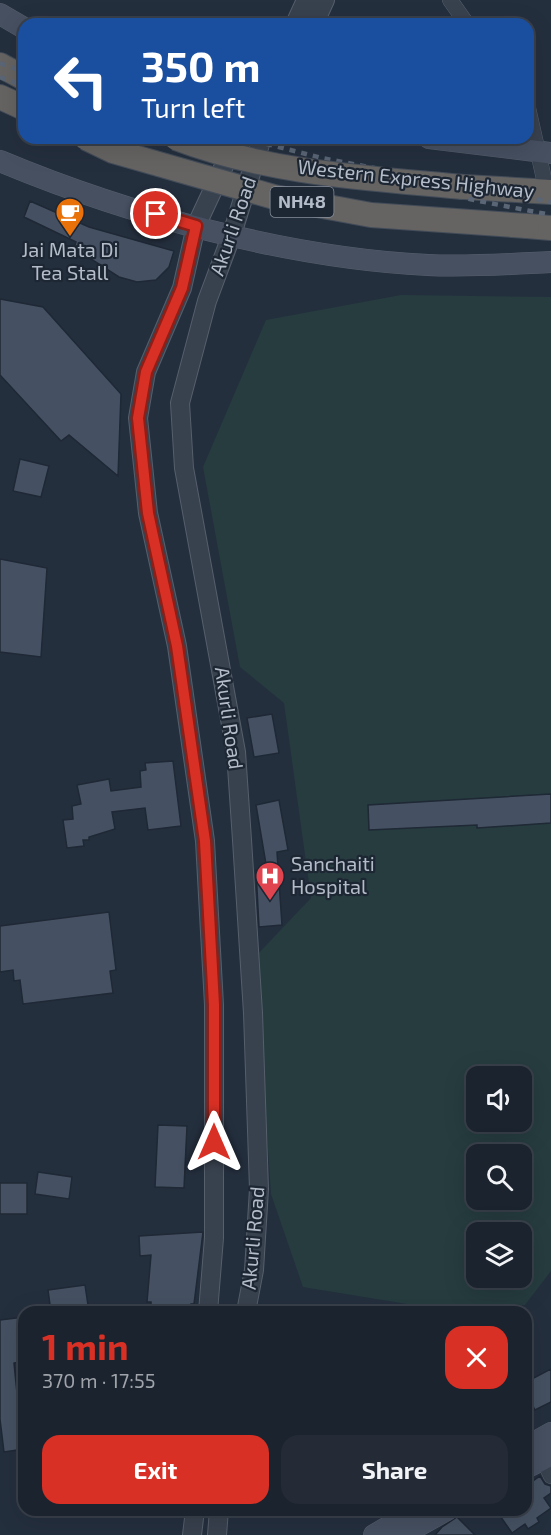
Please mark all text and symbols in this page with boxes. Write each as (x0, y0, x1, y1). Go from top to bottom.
text: 350 m (141, 40, 261, 90)
icon: left (42, 42, 120, 120)
text: Turn left (141, 91, 245, 123)
street label: Western Express Highway (297, 154, 536, 202)
street label: Akurli Road (204, 173, 260, 278)
road number: NH48 (270, 187, 334, 217)
pin (130, 188, 181, 239)
cafe icon: Jai Mata Di Tea Stall (54, 196, 86, 238)
icon: arrive (139, 197, 172, 230)
place label: Jai Mata Di Tea Stall (21, 237, 119, 284)
street label: Akurli Road (211, 665, 249, 771)
place label: Sanchaiti Hospital (291, 851, 375, 898)
hospital icon: Sanchaiti Hospital (254, 860, 286, 902)
map controls (466, 1066, 532, 1288)
button: sound (466, 1066, 532, 1132)
position arrow (182, 1110, 246, 1174)
button: search (466, 1144, 532, 1210)
street label: Akurli Road (236, 1185, 268, 1290)
button: layers (466, 1222, 532, 1288)
text: 1 min (42, 1324, 129, 1367)
button: close (445, 1326, 508, 1389)
text: 370 m · 17:55 (42, 1368, 155, 1392)
button: Exit (42, 1435, 269, 1504)
button: Share (281, 1435, 508, 1504)

